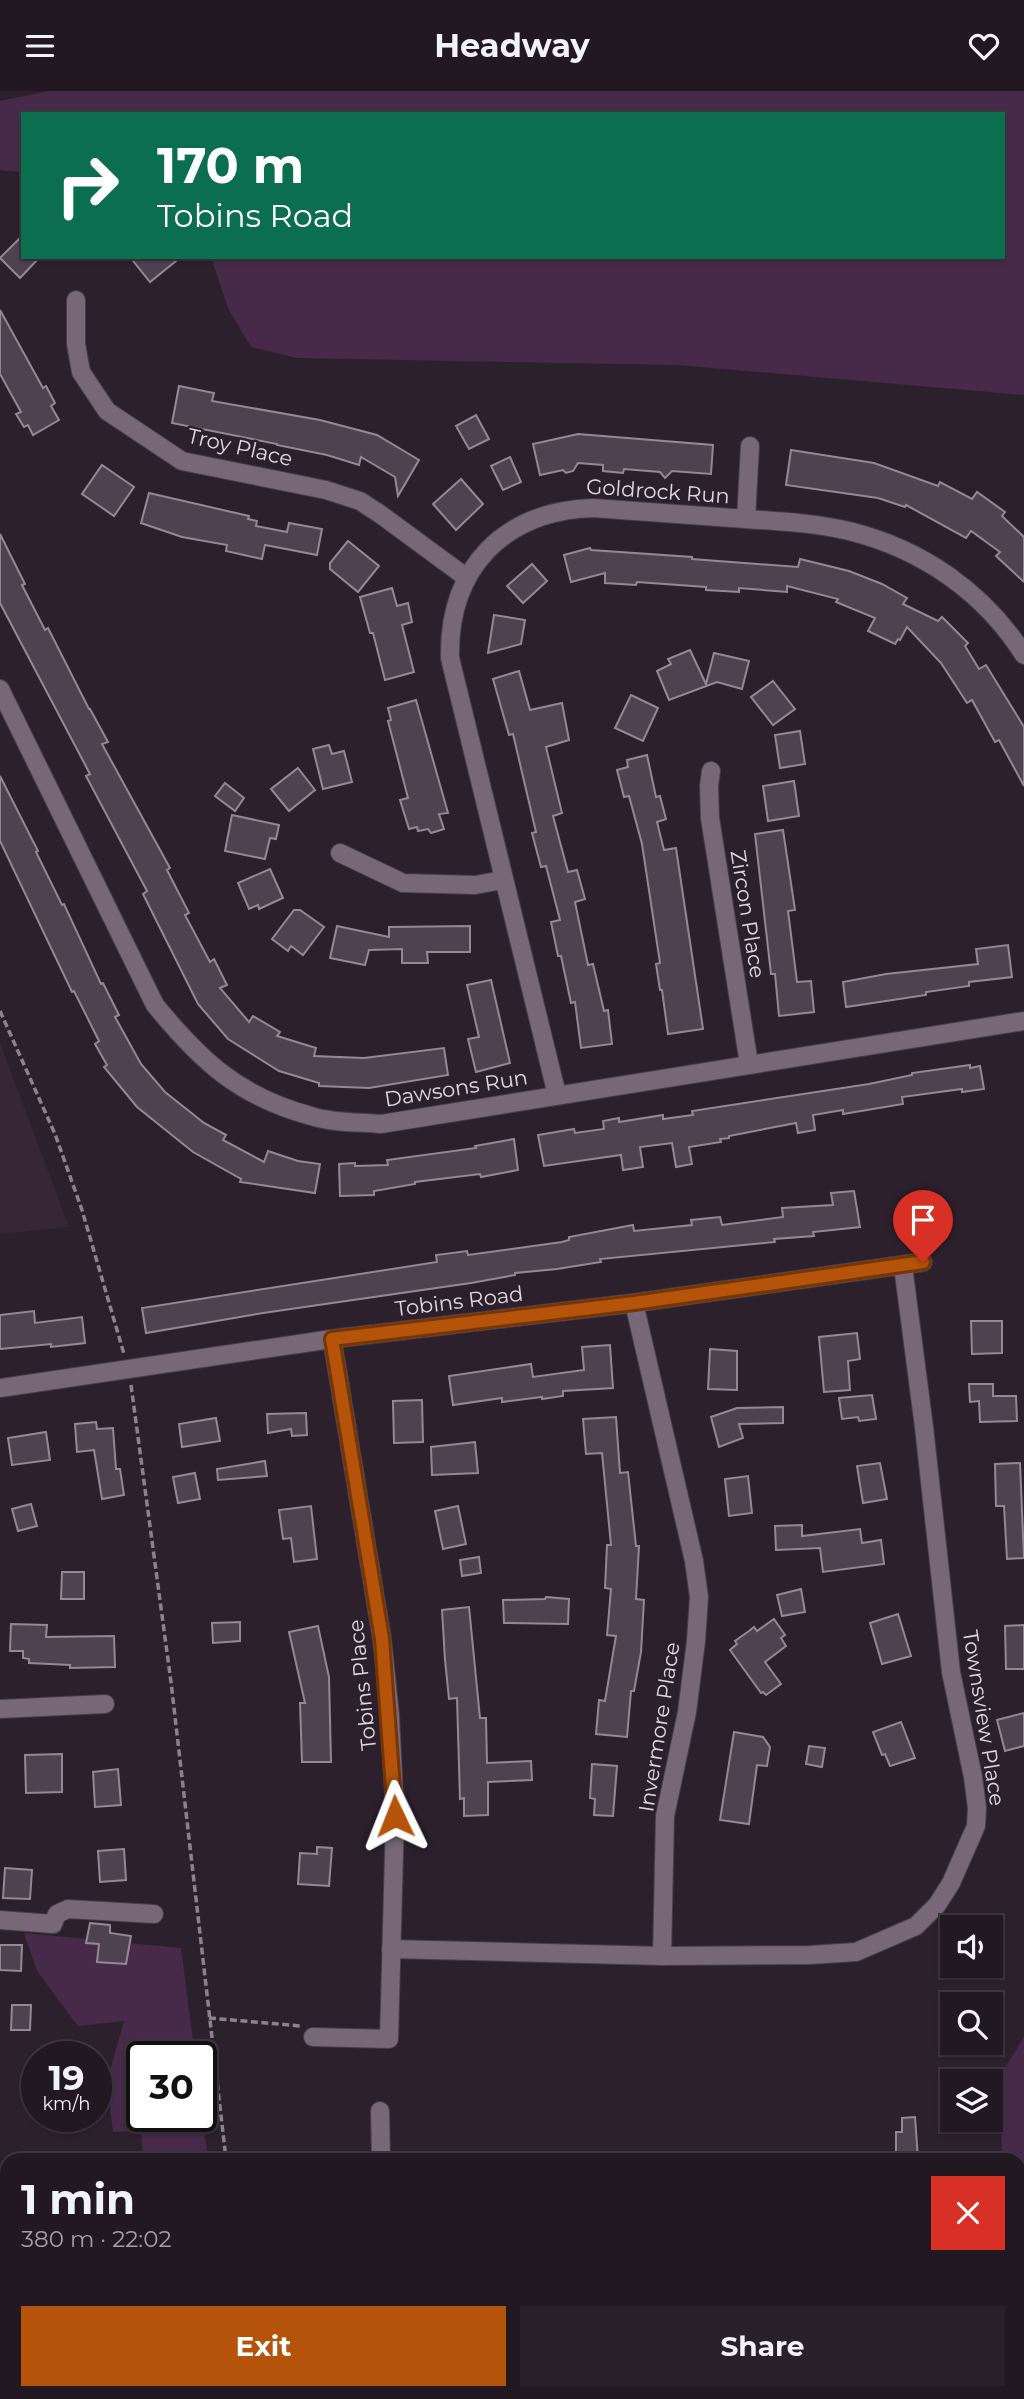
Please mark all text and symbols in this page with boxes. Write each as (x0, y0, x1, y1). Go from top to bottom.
text: Headway (434, 26, 590, 65)
icon: menu (21, 27, 59, 65)
icon: heart (965, 27, 1003, 65)
text: 170 m (157, 136, 304, 195)
icon: right (42, 140, 133, 231)
text: Tobins Road (157, 196, 353, 235)
street label: Troy Place (185, 423, 295, 471)
street label: Goldrock Run (585, 474, 731, 508)
street label: Zircon Place (726, 848, 770, 980)
street label: Dawsons Run (383, 1064, 529, 1112)
pin (893, 1190, 953, 1262)
icon: arrive (904, 1201, 942, 1239)
street label: Tobins Road (394, 1281, 524, 1321)
street label: Tobins Place (343, 1618, 381, 1752)
street label: Townsview Place (958, 1628, 1010, 1808)
street label: Invermore Place (633, 1640, 685, 1814)
position arrow (358, 1779, 432, 1853)
map controls (940, 1915, 1003, 2132)
button: sound (940, 1915, 1003, 1978)
button: search (940, 1992, 1003, 2055)
speed limit sign: 30 (126, 2041, 217, 2132)
text: 19 (48, 2056, 85, 2099)
button: layers (940, 2069, 1003, 2132)
text: km/h (42, 2093, 91, 2115)
text: 1 min (21, 2173, 135, 2225)
button: close (931, 2176, 1005, 2250)
text: 380 m · 22:02 (21, 2225, 171, 2253)
button: Exit (21, 2306, 506, 2386)
button: Share (520, 2306, 1005, 2386)

